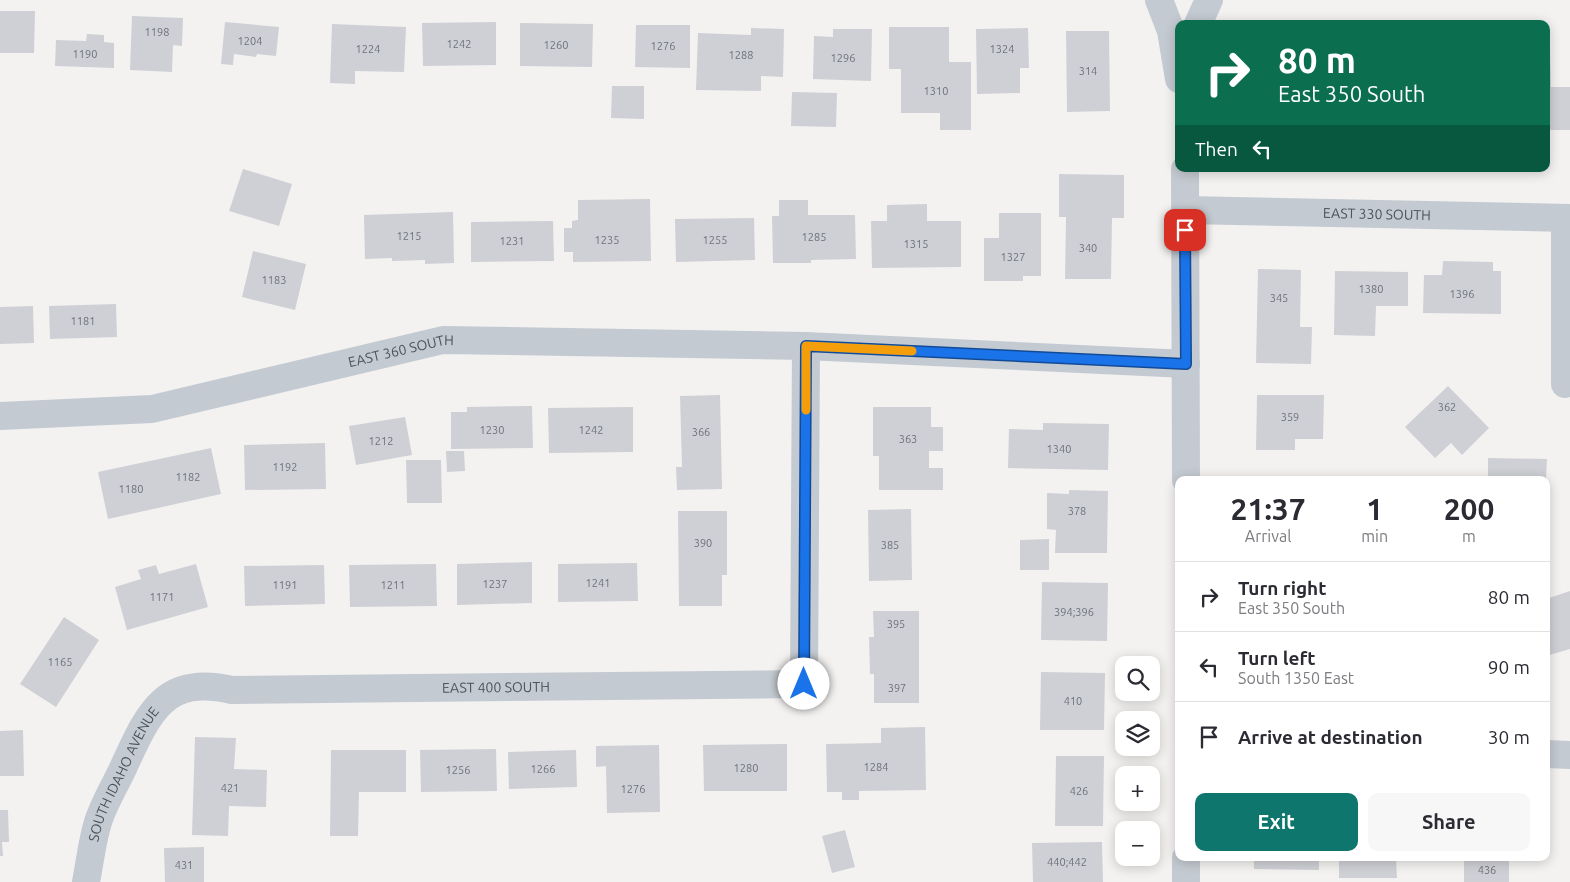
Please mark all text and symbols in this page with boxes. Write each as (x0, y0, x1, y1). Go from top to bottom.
house number: 1198 (145, 26, 169, 38)
house number: 1204 (238, 35, 262, 47)
house number: 1242 (447, 38, 471, 50)
house number: 1260 (544, 39, 568, 51)
house number: 1276 (651, 40, 675, 52)
icon: right (1195, 40, 1260, 105)
text: 80 m (1278, 40, 1356, 80)
house number: 1224 (356, 43, 380, 55)
house number: 1324 (990, 43, 1014, 55)
house number: 1190 (73, 48, 97, 60)
house number: 1288 (729, 49, 753, 61)
house number: 1296 (831, 52, 855, 64)
house number: 314 (1079, 65, 1097, 77)
text: East 350 South (1278, 81, 1425, 106)
house number: 1310 (924, 85, 948, 97)
icon: left (1248, 135, 1276, 163)
text: Then (1195, 138, 1238, 160)
street label: EAST 330 SOUTH (1323, 205, 1431, 223)
pin (1164, 209, 1206, 251)
icon: arrive (1171, 216, 1199, 244)
house number: 1215 (397, 230, 421, 242)
house number: 1285 (802, 231, 826, 243)
house number: 1235 (595, 234, 619, 246)
house number: 1255 (703, 234, 727, 246)
house number: 1231 (500, 235, 524, 247)
house number: 1315 (904, 238, 928, 250)
house number: 340 (1079, 242, 1097, 254)
house number: 1327 (1001, 251, 1025, 263)
house number: 1183 (262, 274, 286, 286)
house number: 1380 (1359, 283, 1383, 295)
house number: 1396 (1450, 288, 1474, 300)
house number: 345 (1270, 292, 1288, 304)
house number: 1181 (71, 315, 95, 327)
street label: EAST 360 SOUTH (347, 332, 454, 370)
house number: 362 (1438, 401, 1456, 413)
house number: 359 (1281, 411, 1299, 423)
house number: 1230 (480, 424, 504, 436)
house number: 1242 (579, 424, 603, 436)
house number: 366 (692, 426, 710, 438)
house number: 363 (899, 433, 917, 445)
house number: 1212 (369, 435, 393, 447)
house number: 1340 (1047, 443, 1071, 455)
house number: 1192 (273, 461, 297, 473)
house number: 1182 (176, 471, 200, 483)
house number: 1180 (119, 483, 143, 495)
text: 21:37 (1231, 492, 1306, 526)
text: 1 (1366, 492, 1383, 526)
text: 200 (1444, 492, 1494, 526)
house number: 378 (1068, 505, 1086, 517)
text: Arrival (1245, 527, 1291, 545)
text: min (1361, 527, 1388, 545)
text: m (1462, 527, 1476, 545)
house number: 390 (694, 537, 712, 549)
house number: 385 (881, 539, 899, 551)
house number: 1241 (586, 577, 610, 589)
text: Turn right (1238, 577, 1326, 599)
house number: 1237 (483, 578, 507, 590)
house number: 1191 (273, 579, 297, 591)
house number: 1211 (381, 579, 405, 591)
icon: right (1195, 583, 1223, 611)
text: 80 m (1488, 586, 1530, 608)
house number: 1171 (150, 591, 174, 603)
text: East 350 South (1238, 599, 1345, 617)
house number: 394;396 (1054, 606, 1094, 618)
house number: 395 (887, 618, 905, 630)
text: Turn left (1238, 647, 1316, 669)
icon: left (1195, 653, 1223, 681)
house number: 1165 (48, 656, 72, 668)
map controls (1115, 656, 1160, 866)
button: search (1115, 656, 1160, 701)
text: 90 m (1488, 656, 1530, 678)
position arrow (777, 657, 829, 709)
text: South 1350 East (1238, 669, 1354, 687)
street label: EAST 400 SOUTH (442, 679, 550, 696)
house number: 397 (888, 682, 906, 694)
house number: 410 (1064, 695, 1082, 707)
street label: SOUTH IDAHO AVENUE (85, 704, 162, 843)
button: layers (1115, 711, 1160, 756)
icon: arrive (1195, 723, 1223, 751)
text: Arrive at destination (1238, 726, 1423, 748)
text: 30 m (1488, 726, 1530, 748)
house number: 1284 (864, 761, 888, 773)
house number: 1280 (734, 762, 758, 774)
house number: 1266 (531, 763, 555, 775)
house number: 1256 (446, 764, 470, 776)
button: + (1115, 766, 1160, 811)
house number: 421 (221, 782, 239, 794)
house number: 1276 (621, 783, 645, 795)
house number: 426 (1070, 785, 1088, 797)
button: Exit (1195, 793, 1358, 851)
button: Share (1368, 793, 1530, 851)
button: − (1115, 821, 1160, 866)
house number: 440;442 (1047, 856, 1087, 868)
house number: 431 (175, 859, 193, 871)
house number: 436 (1478, 864, 1496, 876)

